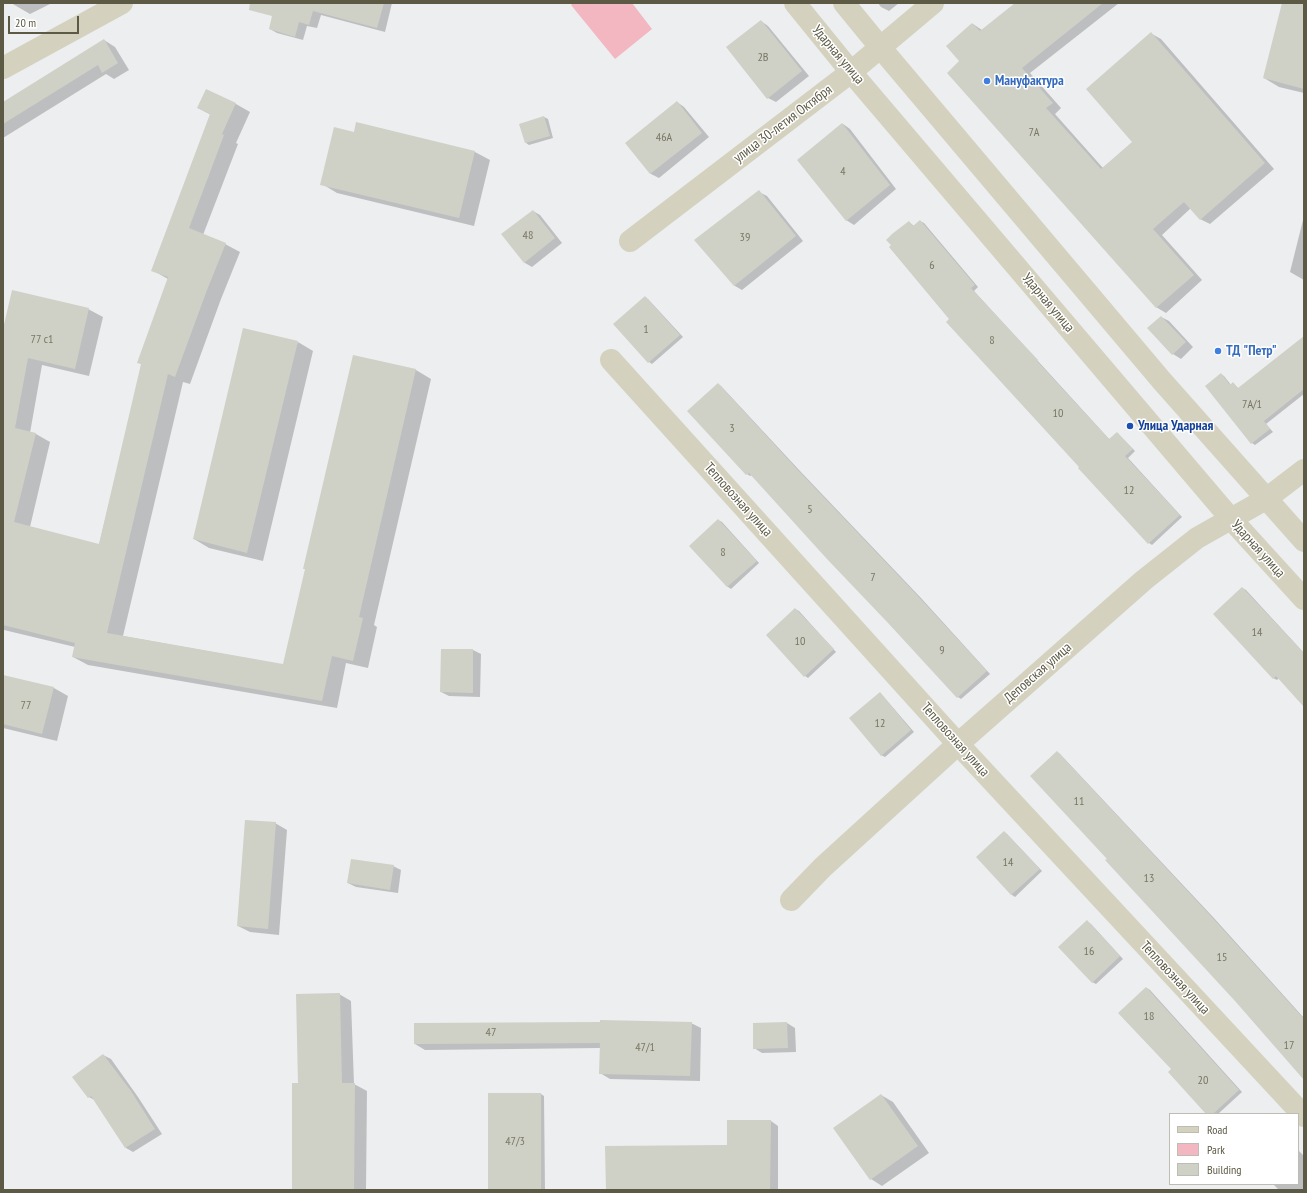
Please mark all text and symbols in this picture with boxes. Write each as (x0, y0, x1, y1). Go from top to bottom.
scale bar (10, 8, 81, 34)
text: 20 m (15, 15, 36, 30)
street label: Ударная улица (808, 22, 868, 88)
house number: 2В (757, 51, 769, 65)
place label: Мануфактура (995, 73, 1064, 89)
marker: Мануфактура (982, 76, 992, 86)
street label: улица 30-летия Октября (730, 81, 836, 167)
house number: 7А (1028, 126, 1040, 140)
house number: 46А (656, 131, 672, 145)
house number: 4 (840, 165, 846, 179)
house number: 48 (523, 229, 533, 243)
house number: 39 (740, 231, 750, 245)
house number: 6 (929, 259, 935, 273)
street label: Ударная улица (1018, 270, 1078, 336)
house number: 1 (643, 323, 649, 337)
house number: 77 с1 (30, 333, 54, 347)
house number: 8 (989, 334, 995, 348)
place label: ТД "Петр" (1226, 343, 1277, 359)
marker: ТД "Петр" (1213, 346, 1223, 356)
house number: 7А/1 (1242, 398, 1262, 412)
house number: 10 (1053, 407, 1063, 421)
place label: Улица Ударная (1138, 418, 1213, 434)
marker: Улица Ударная (1125, 421, 1135, 431)
house number: 3 (729, 422, 735, 436)
street label: Тепловозная улица (700, 460, 776, 540)
house number: 12 (1124, 484, 1134, 498)
house number: 5 (807, 503, 813, 517)
street label: Ударная улица (1228, 517, 1288, 581)
house number: 8 (720, 546, 726, 560)
house number: 7 (870, 571, 876, 585)
house number: 14 (1252, 626, 1262, 640)
house number: 10 (795, 635, 805, 649)
street label: Деповская улица (1001, 639, 1075, 707)
house number: 9 (939, 644, 945, 658)
house number: 77 (21, 699, 31, 713)
street label: Тепловозная улица (917, 700, 993, 780)
house number: 12 (875, 717, 885, 731)
house number: 11 (1074, 795, 1084, 809)
house number: 14 (1003, 856, 1013, 870)
house number: 13 (1144, 872, 1154, 886)
street label: Тепловозная улица (1137, 938, 1213, 1018)
house number: 16 (1084, 945, 1094, 959)
house number: 15 (1217, 951, 1227, 965)
house number: 18 (1144, 1010, 1154, 1024)
house number: 47 (486, 1026, 496, 1040)
house number: 17 (1284, 1039, 1294, 1053)
house number: 47/1 (635, 1041, 655, 1055)
house number: 20 (1198, 1074, 1208, 1088)
legend (1169, 1113, 1299, 1185)
text: Road (1207, 1122, 1227, 1137)
house number: 47/3 (505, 1135, 525, 1149)
text: Park (1207, 1142, 1225, 1157)
text: Building (1207, 1162, 1242, 1177)

